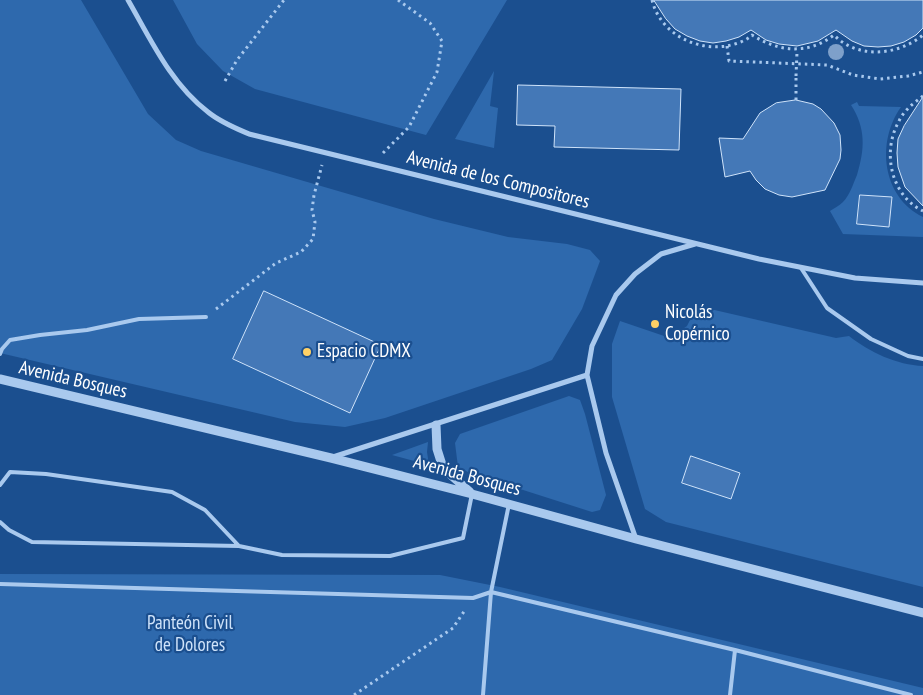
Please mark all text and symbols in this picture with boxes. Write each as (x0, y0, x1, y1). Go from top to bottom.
street label: Avenida de los Compositores (404, 146, 592, 214)
place label: Nicolás Copérnico (665, 302, 730, 346)
marker: Nicolás Copérnico (649, 318, 661, 330)
place label: Espacio CDMX (317, 341, 411, 363)
marker: Espacio CDMX (301, 346, 313, 358)
street label: Avenida Bosques (17, 356, 129, 404)
street label: Avenida Bosques (411, 451, 523, 501)
park label: Panteón Civil de Dolores (147, 613, 233, 657)

